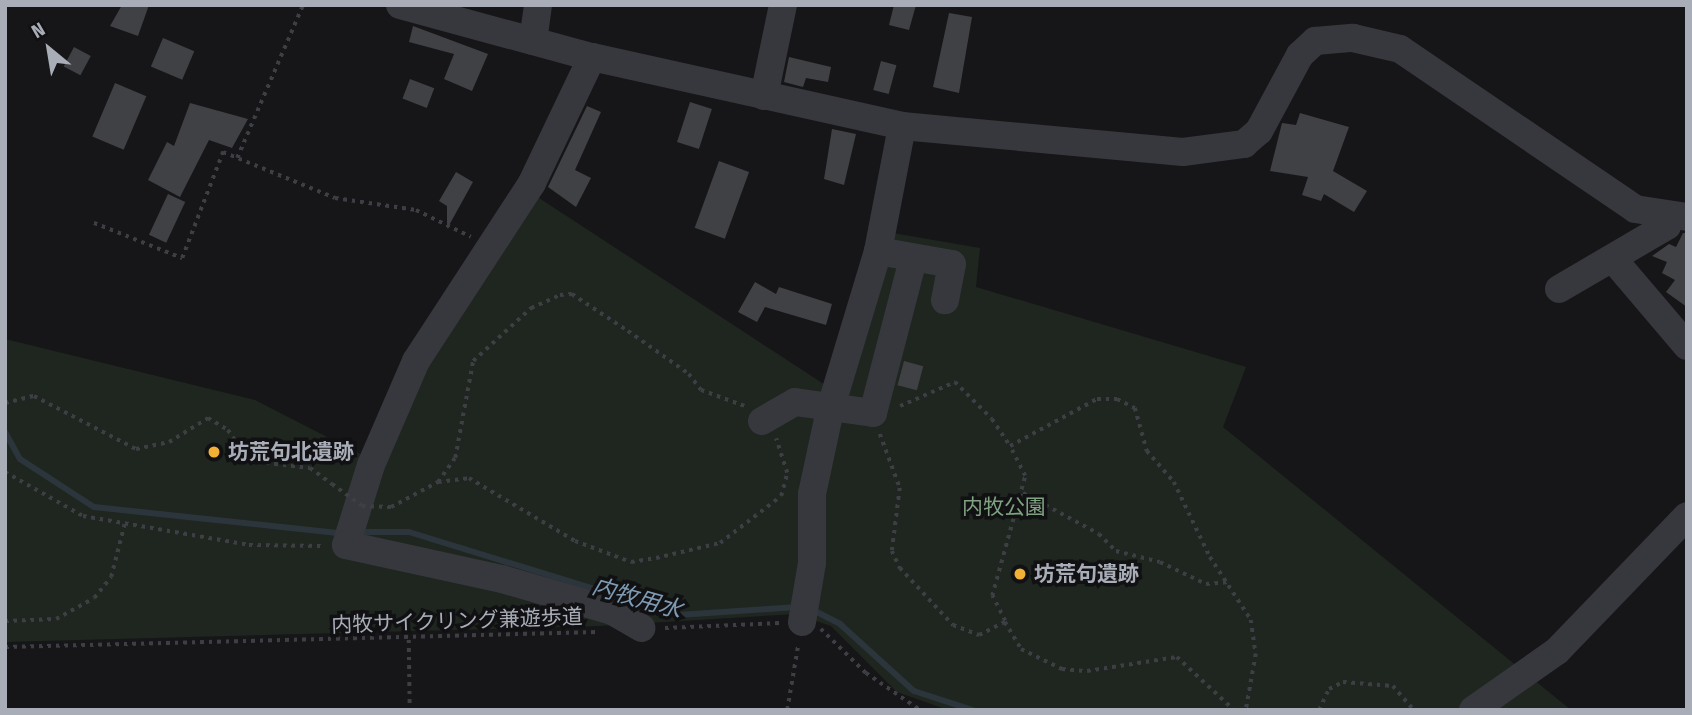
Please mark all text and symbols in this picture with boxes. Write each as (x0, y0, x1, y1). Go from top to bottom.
north arrow (14, 14, 84, 84)
text: N (28, 18, 49, 43)
place label: 坊荒句北遺跡 (228, 439, 354, 465)
marker: 坊荒句北遺跡 (206, 444, 222, 460)
park label: 内牧公園 (962, 494, 1046, 520)
place label: 坊荒句遺跡 (1034, 561, 1139, 587)
marker: 坊荒句遺跡 (1012, 566, 1028, 582)
water label: 内牧用水 (589, 572, 685, 624)
street label: 内牧サイクリング兼遊歩道 (331, 604, 583, 638)

